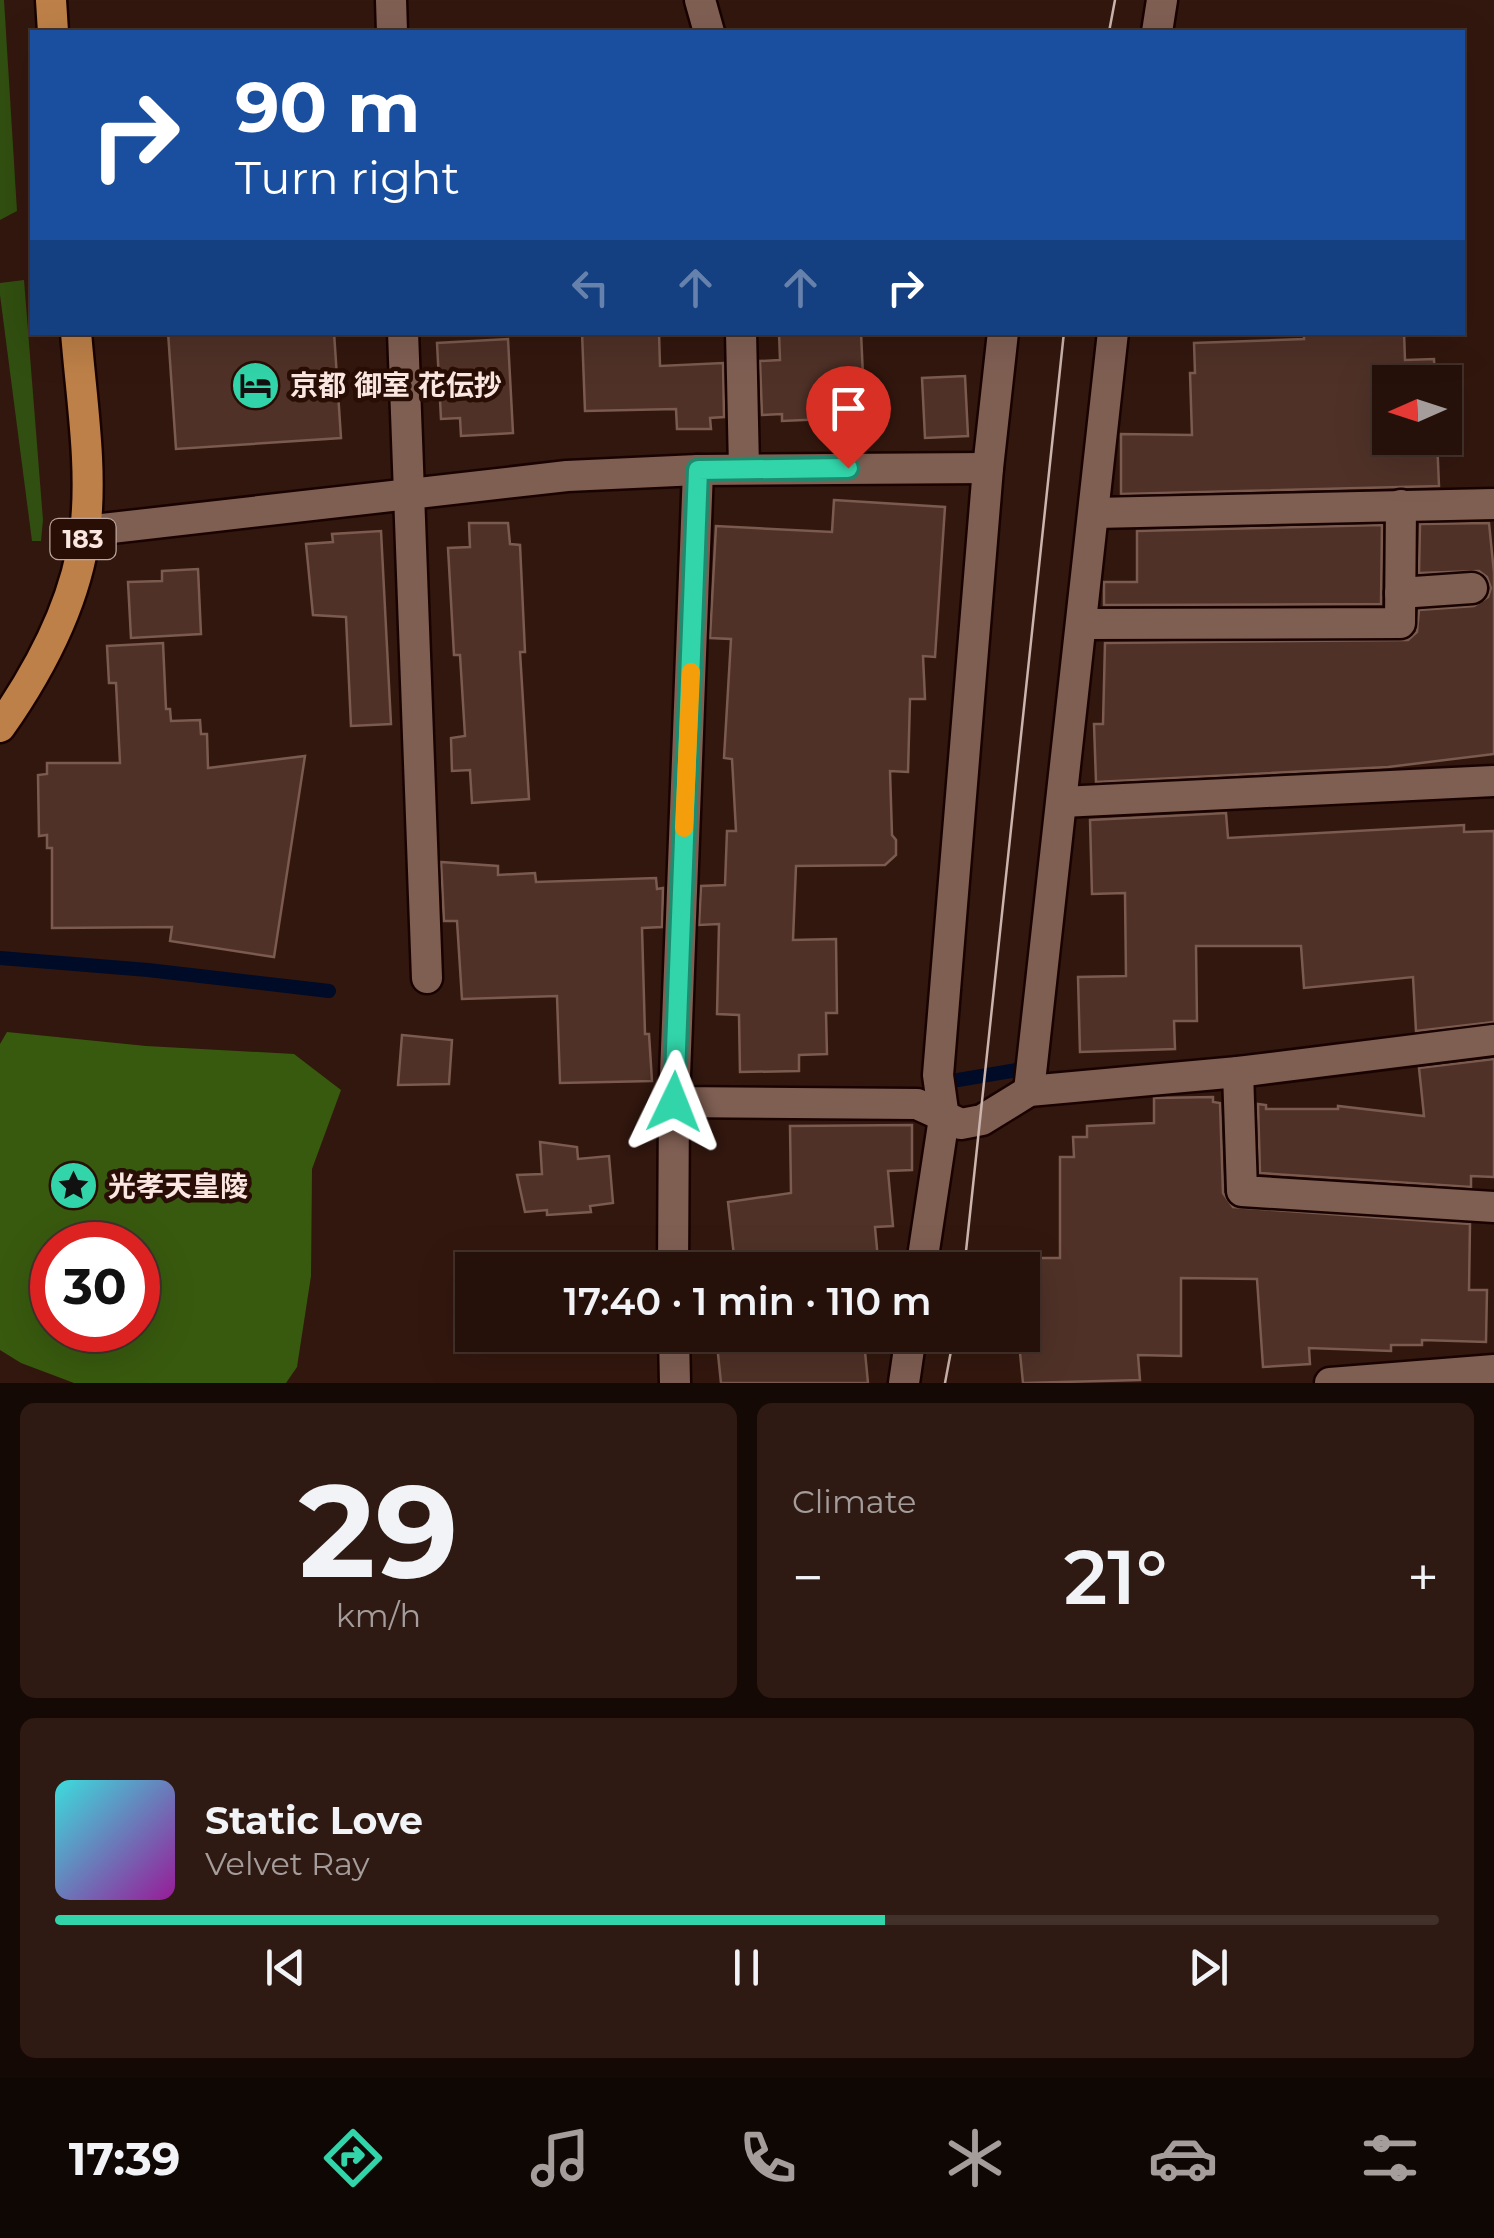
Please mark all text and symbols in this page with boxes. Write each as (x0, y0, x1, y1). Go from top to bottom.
text: 90 m (235, 64, 420, 150)
icon: right (70, 70, 200, 200)
text: Turn right (235, 150, 460, 205)
icon: left (563, 260, 618, 315)
icon: ahead (668, 260, 723, 315)
icon: ahead (773, 260, 828, 315)
icon: right (878, 260, 933, 315)
hotel icon: 京都 御室 花伝抄 (229, 359, 281, 411)
north arrow (1372, 365, 1462, 455)
map controls (1372, 365, 1462, 455)
pin (806, 366, 891, 469)
place label: 京都 御室 花伝抄 (290, 368, 502, 402)
icon: arrive (821, 381, 876, 436)
road number: 183 (51, 519, 116, 559)
position arrow (622, 1050, 726, 1154)
place icon: 光孝天皇陵 (47, 1160, 99, 1212)
place label: 光孝天皇陵 (108, 1169, 248, 1203)
speed limit sign: 30 (30, 1222, 160, 1352)
text: 17:40 · 1 min · 110 m (563, 1278, 932, 1325)
text: 29 (299, 1451, 458, 1610)
text: Climate (792, 1482, 916, 1521)
text: 21° (1064, 1531, 1167, 1623)
text: − (792, 1544, 824, 1611)
text: + (1407, 1544, 1439, 1611)
text: km/h (336, 1596, 421, 1635)
text: Static Love (205, 1797, 423, 1844)
text: Velvet Ray (205, 1844, 370, 1883)
icon: previous (258, 1940, 313, 1995)
icon: pause (719, 1940, 774, 1995)
icon: next (1181, 1940, 1236, 1995)
icon: directions (318, 2123, 388, 2193)
icon: music (525, 2123, 595, 2193)
icon: phone (733, 2123, 803, 2193)
icon: climate (940, 2123, 1010, 2193)
icon: car (1148, 2123, 1218, 2193)
icon: filters (1355, 2123, 1425, 2193)
text: 17:39 (69, 2131, 180, 2186)

